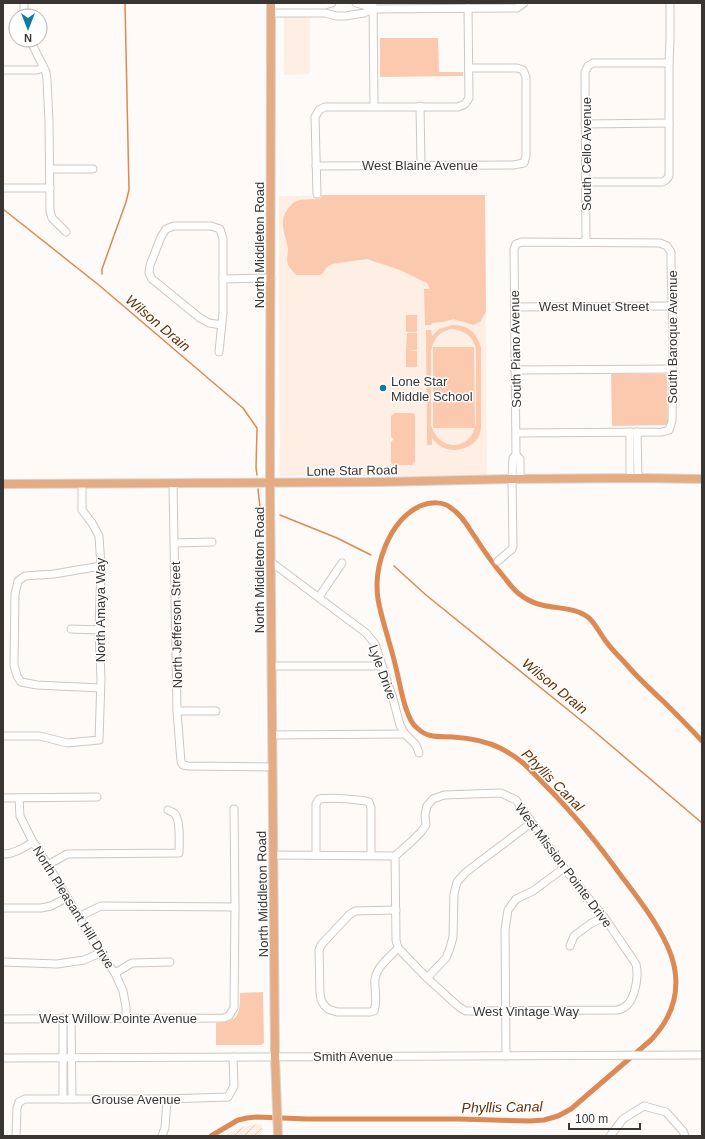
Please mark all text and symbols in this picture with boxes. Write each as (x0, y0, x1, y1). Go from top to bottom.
north arrow (8, 8, 48, 48)
text: N (24, 32, 32, 44)
street label: South Cello Avenue (579, 97, 594, 211)
street label: West Blaine Avenue (362, 158, 478, 173)
street label: North Middleton Road (252, 182, 267, 308)
street label: South Baroque Avenue (665, 270, 680, 404)
street label: South Piano Avenue (507, 290, 524, 408)
water label: Wilson Drain (123, 291, 194, 355)
street label: West Minuet Street (539, 299, 650, 314)
place label: Lone Star Middle School (391, 374, 473, 404)
marker: Lone Star Middle School (378, 383, 388, 393)
street label: Lone Star Road (306, 462, 398, 479)
street label: North Middleton Road (252, 507, 267, 633)
street label: North Amaya Way (93, 557, 108, 662)
street label: North Jefferson Street (168, 561, 185, 689)
street label: Lyle Drive (366, 643, 399, 702)
water label: Wilson Drain (519, 655, 591, 717)
water label: Phyllis Canal (519, 746, 588, 815)
street label: West Mission Pointe Drive (512, 800, 615, 930)
street label: North Middleton Road (254, 831, 271, 957)
street label: North Pleasant Hill Drive (30, 843, 117, 971)
street label: West Vintage Way (473, 1004, 579, 1019)
street label: West Willow Pointe Avenue (39, 1011, 197, 1026)
street label: Smith Avenue (313, 1049, 393, 1064)
street label: Grouse Avenue (91, 1092, 181, 1107)
water label: Phyllis Canal (461, 1098, 543, 1116)
scale bar (569, 1105, 640, 1131)
text: 100 m (575, 1112, 608, 1126)

